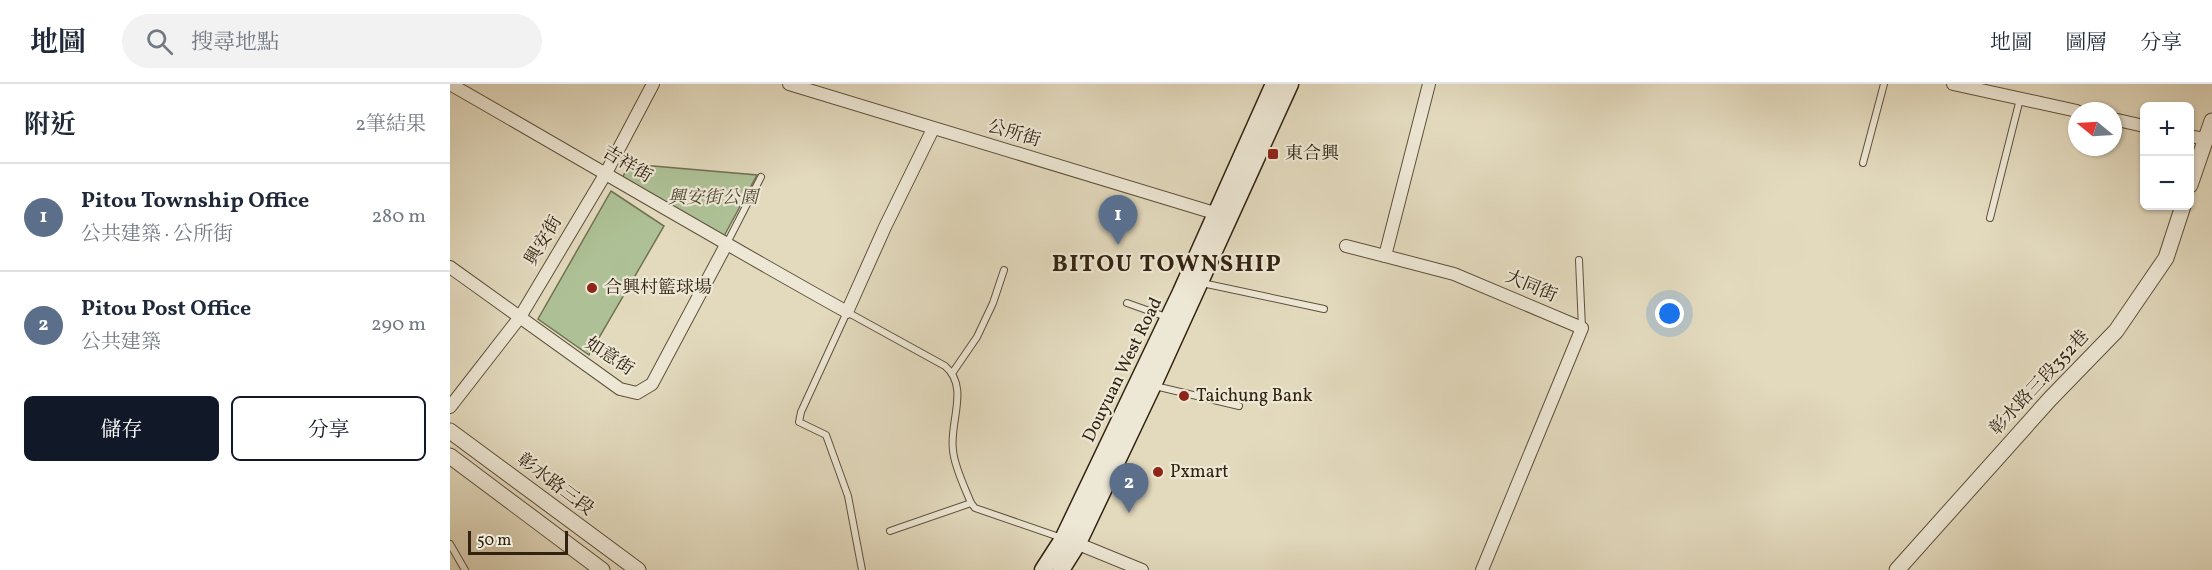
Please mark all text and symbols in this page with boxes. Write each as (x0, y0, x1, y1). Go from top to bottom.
search box (122, 14, 542, 68)
text: 地圖 (30, 24, 86, 63)
icon: search (143, 25, 176, 58)
text: 搜尋地點 (191, 28, 279, 59)
text: 地圖 (1990, 29, 2032, 58)
text: 圖層 (2065, 29, 2107, 58)
text: 分享 (2140, 29, 2182, 58)
north arrow (2068, 102, 2122, 156)
map controls (2140, 102, 2194, 210)
button: + (2140, 102, 2194, 156)
text: 附近 (24, 108, 76, 144)
text: 2筆結果 (355, 111, 426, 139)
street label: 公所街 (985, 114, 1043, 154)
street label: 吉祥街 (597, 140, 657, 190)
place label: 東合興 (1285, 142, 1339, 167)
marker: 東合興 (1266, 147, 1280, 161)
button: − (2140, 156, 2194, 210)
text: Pitou Township Office (81, 186, 309, 217)
park label: 興安街公園 (668, 186, 761, 211)
pin: 1 (1098, 196, 1138, 245)
text: 1 (39, 203, 48, 231)
text: 280 m (371, 203, 426, 231)
street label: 興安街 (519, 211, 569, 271)
text: 公共建築 · 公所街 (81, 221, 233, 249)
district label: BITOU TOWNSHIP (1052, 248, 1282, 282)
street label: 大同街 (1501, 265, 1561, 309)
place label: 合興村籃球場 (604, 276, 712, 301)
marker: 合興村籃球場 (585, 281, 599, 295)
street label: Douyuan West Road (1077, 293, 1169, 447)
text: Pitou Post Office (81, 294, 251, 325)
your location (1655, 299, 1684, 328)
text: 2 (38, 311, 49, 339)
text: 290 m (371, 311, 426, 339)
street label: 彰水路三段352巷 (1985, 325, 2095, 441)
text: 公共建築 (81, 329, 161, 357)
street label: 如意街 (580, 332, 638, 382)
place label: Taichung Bank (1196, 384, 1313, 409)
marker: Taichung Bank (1177, 389, 1191, 403)
button: 儲存 (24, 396, 219, 461)
button: 分享 (231, 396, 426, 461)
street label: 彰水路三段 (512, 448, 598, 522)
place label: Pxmart (1170, 460, 1229, 485)
pin: 2 (1110, 464, 1148, 513)
marker: Pxmart (1151, 465, 1165, 479)
scale bar (468, 528, 568, 556)
text: 50 m (477, 530, 511, 552)

